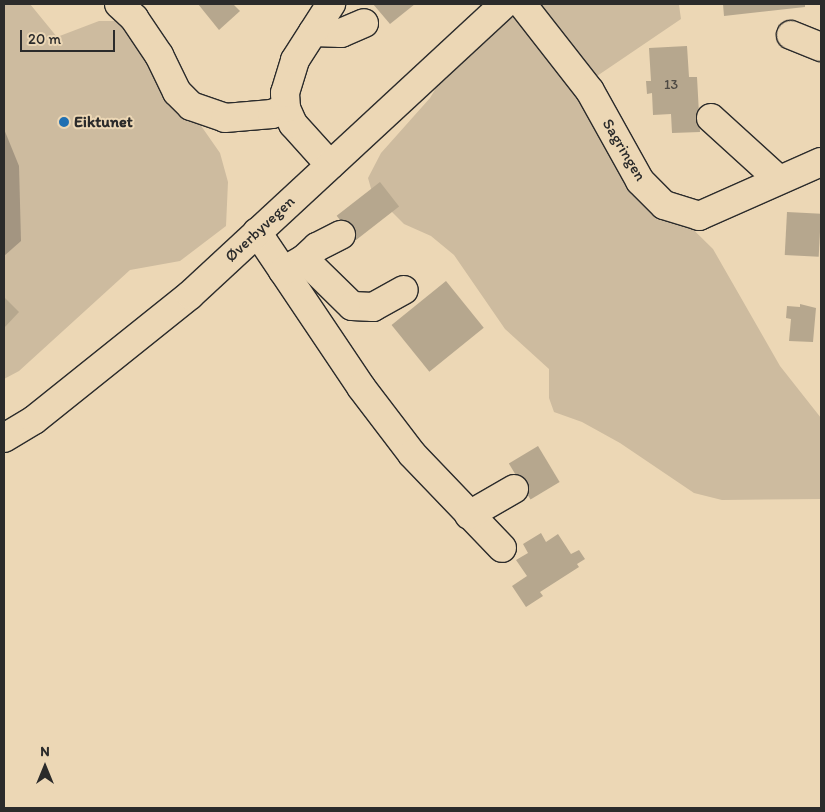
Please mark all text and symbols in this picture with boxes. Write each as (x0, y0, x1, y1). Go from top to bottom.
scale bar (22, 20, 118, 52)
text: 20 m (28, 30, 61, 48)
house number: 13 (664, 77, 678, 93)
place label: Eiktunet (74, 112, 133, 132)
street label: Sagringen (598, 115, 650, 185)
marker: Eiktunet (58, 116, 70, 128)
street label: Øverbyvegen (221, 192, 299, 266)
north arrow (20, 742, 70, 792)
text: N (40, 743, 50, 760)

